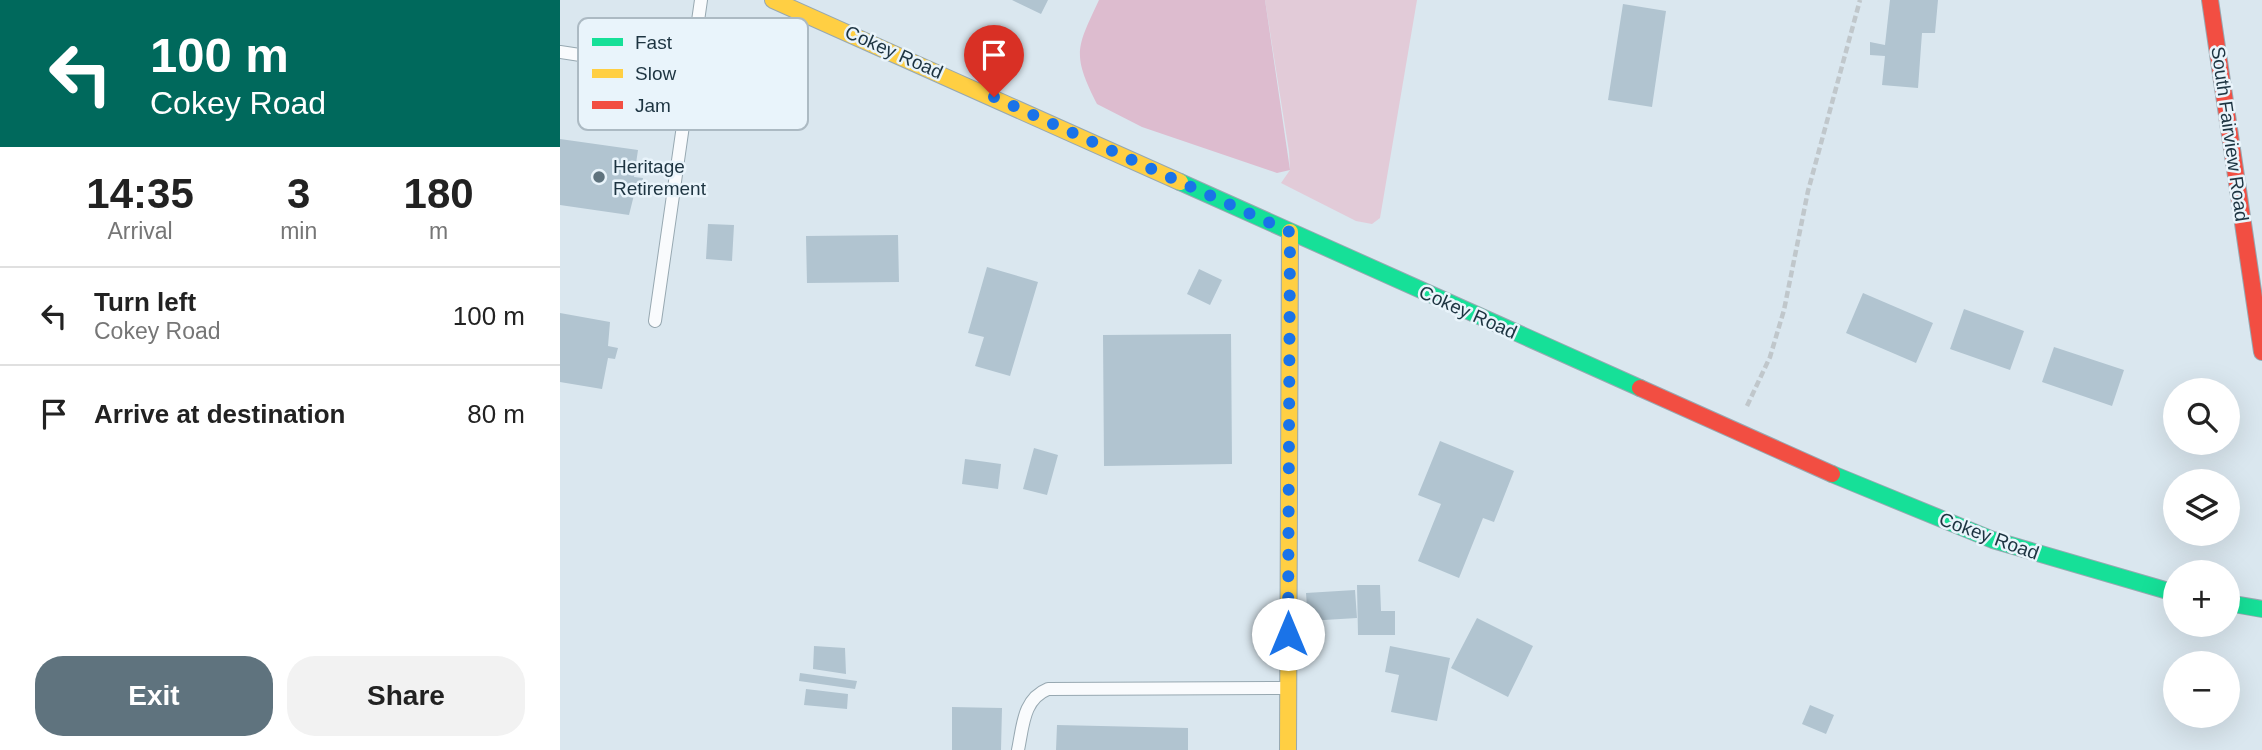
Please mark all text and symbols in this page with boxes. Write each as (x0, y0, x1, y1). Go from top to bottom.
legend (578, 18, 808, 130)
street label: Cokey Road (842, 21, 946, 83)
pin (964, 25, 1024, 97)
icon: left (35, 28, 126, 119)
text: 100 m (150, 28, 289, 82)
text: Fast (635, 32, 673, 53)
icon: arrive (975, 36, 1013, 74)
street label: South Fairview Road (2207, 45, 2253, 223)
text: Slow (635, 63, 676, 84)
text: Cokey Road (150, 85, 326, 121)
text: Jam (635, 95, 671, 116)
place label: Heritage Retirement (613, 156, 707, 199)
marker: Heritage Retirement (591, 169, 607, 185)
text: 14:35 (86, 170, 194, 217)
text: 3 (287, 170, 310, 217)
text: 180 (404, 170, 474, 217)
text: Arrival (107, 218, 173, 244)
text: min (280, 218, 317, 244)
text: m (429, 218, 448, 244)
street label: Cokey Road (1416, 281, 1520, 343)
text: Turn left (94, 287, 196, 317)
icon: left (35, 297, 73, 335)
text: 100 m (453, 301, 525, 331)
text: Cokey Road (94, 318, 221, 344)
map controls (2163, 378, 2240, 728)
button: search (2163, 378, 2240, 455)
icon: arrive (35, 395, 73, 433)
text: Arrive at destination (94, 399, 345, 429)
text: 80 m (467, 399, 525, 429)
button: layers (2163, 469, 2240, 546)
street label: Cokey Road (1936, 508, 2042, 564)
button: + (2163, 560, 2240, 637)
position arrow (1251, 597, 1325, 671)
button: − (2163, 651, 2240, 728)
button: Exit (35, 656, 273, 736)
button: Share (287, 656, 525, 736)

